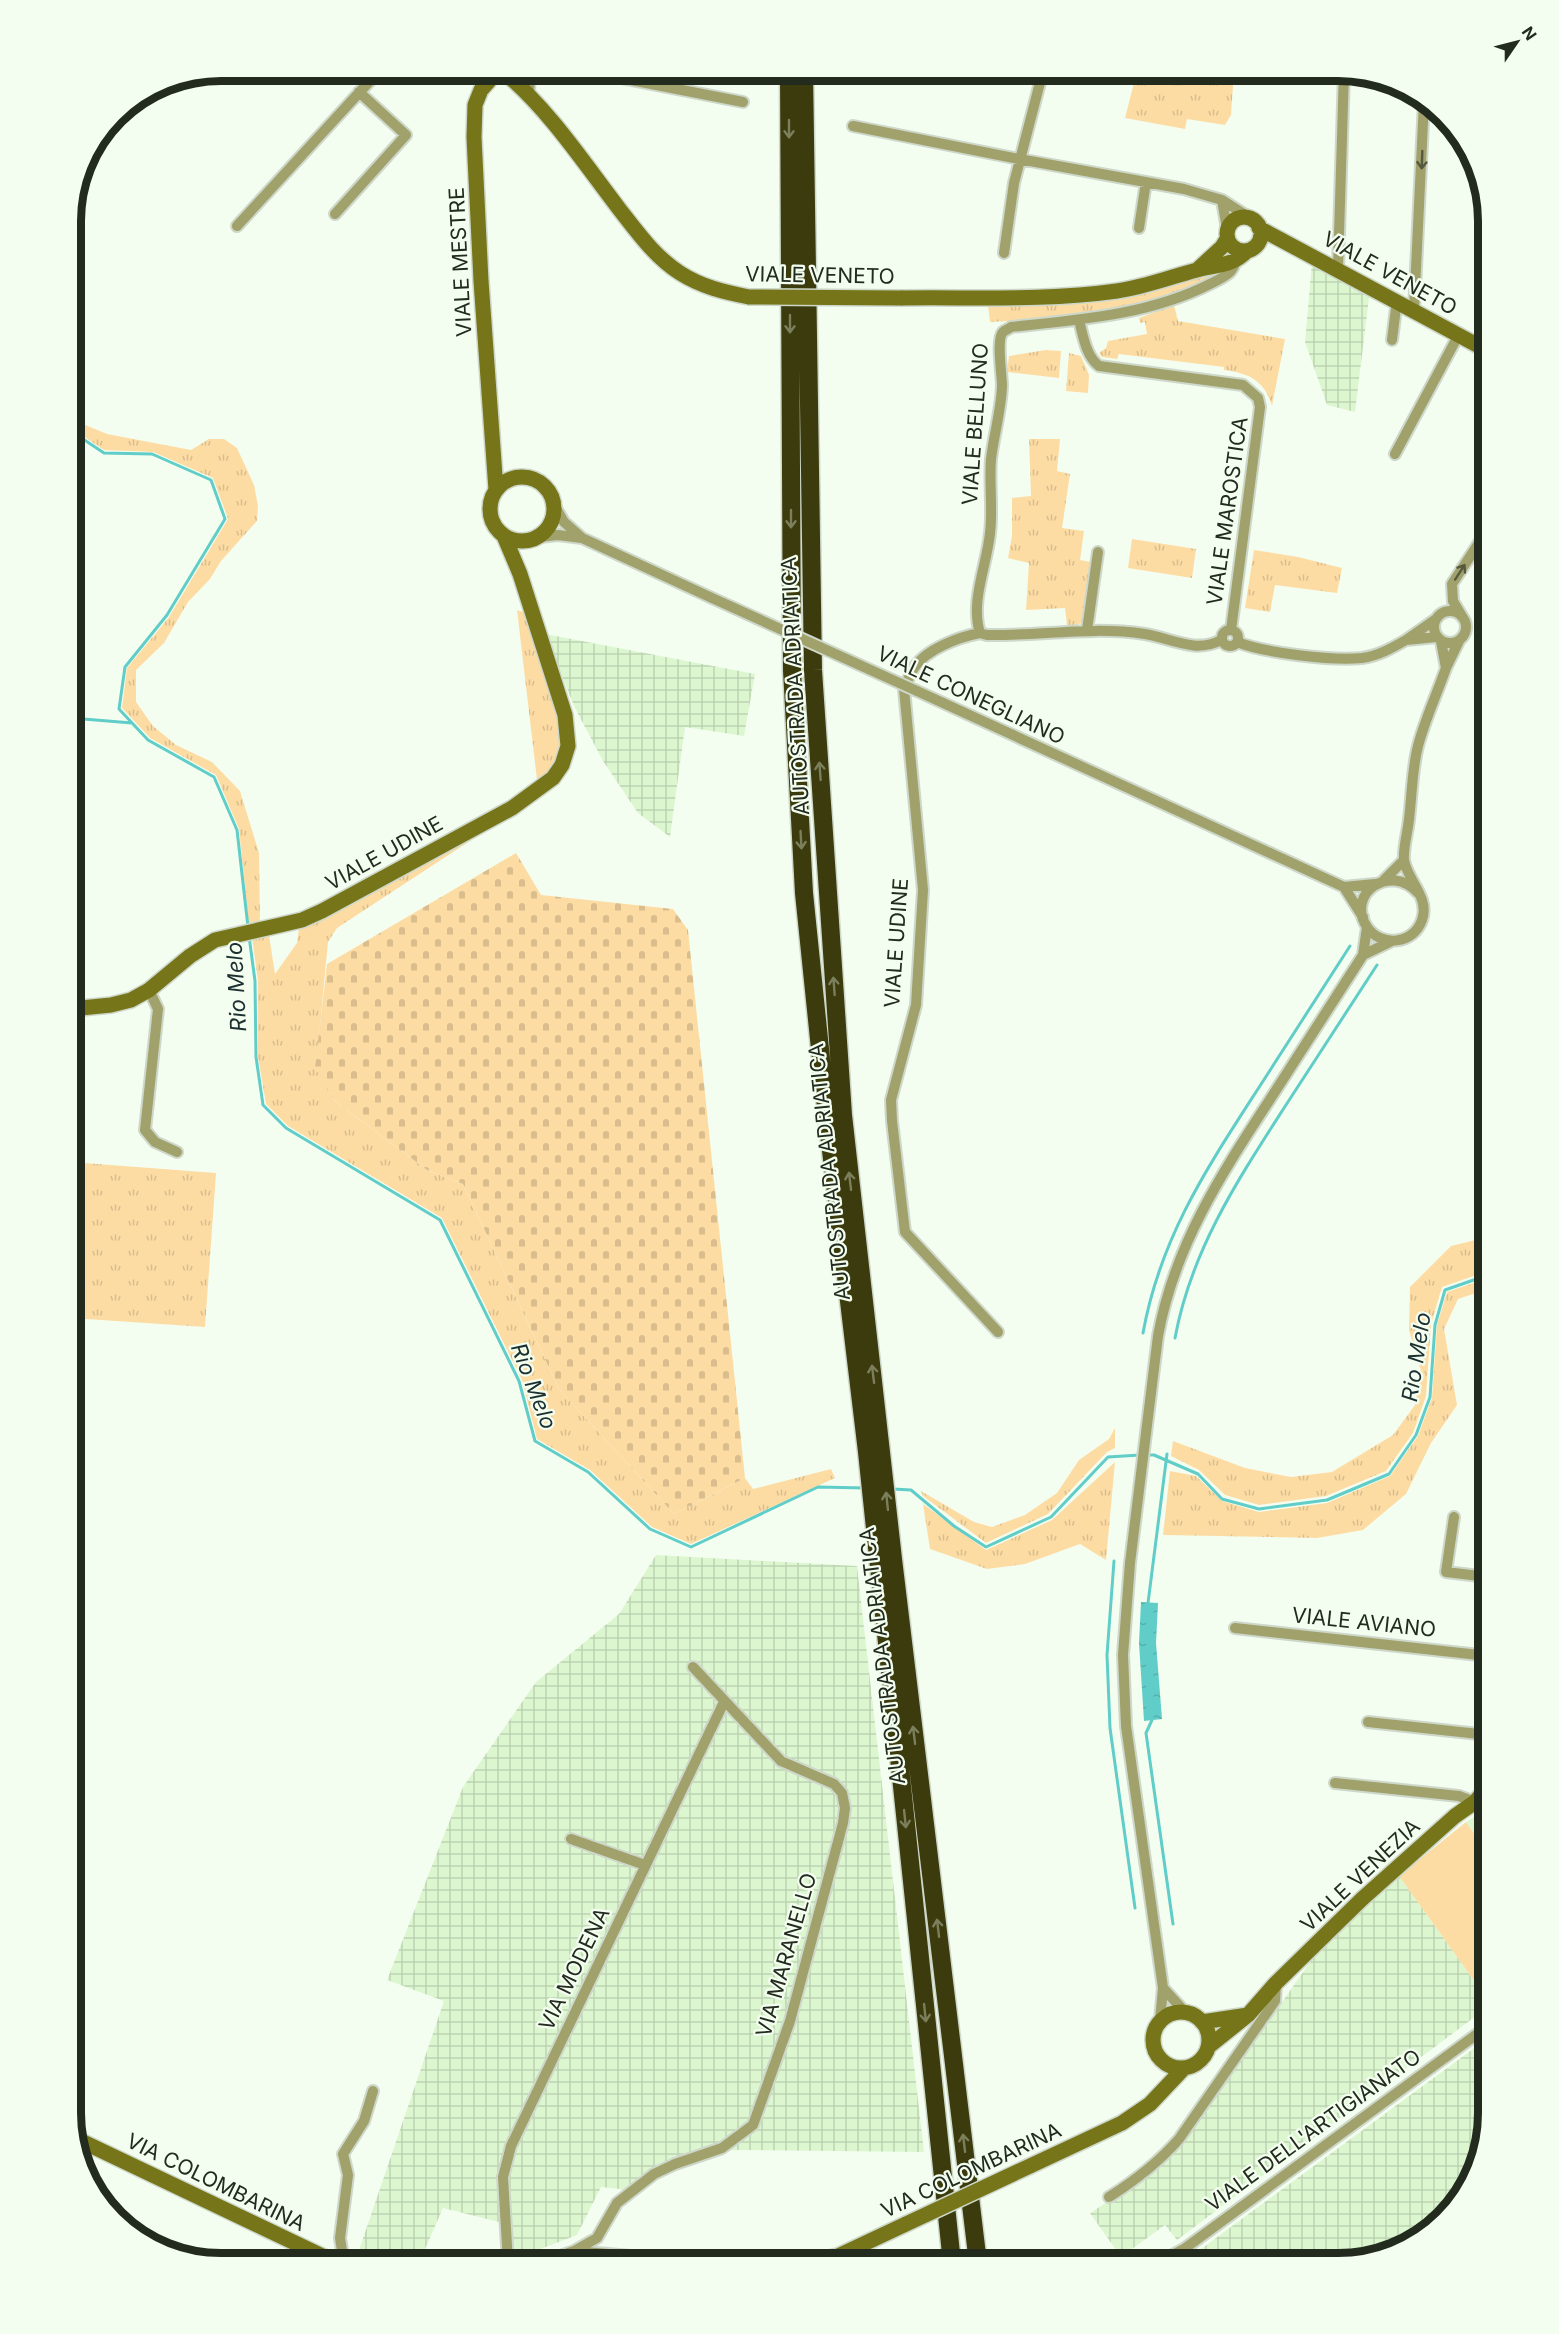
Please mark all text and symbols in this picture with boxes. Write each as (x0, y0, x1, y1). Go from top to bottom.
north arrow (1487, 12, 1547, 72)
text: N (1518, 23, 1541, 44)
one-way arrow (783, 119, 795, 139)
one-way arrow (1416, 149, 1427, 169)
street label: VIALE MESTRE (444, 187, 476, 337)
street label: VIALE VENETO (1319, 226, 1461, 320)
street label: VIALE VENETO (745, 261, 895, 289)
one-way arrow (784, 314, 796, 334)
street label: VIALE BELLUNO (957, 342, 993, 506)
street label: VIALE MAROSTICA (1201, 415, 1253, 607)
one-way arrow (785, 509, 797, 529)
street label: AUTOSTRADA ADRIATICA (776, 556, 814, 816)
one-way arrow (1454, 563, 1467, 580)
street label: VIALE CONEGLIANO (873, 640, 1069, 750)
one-way arrow (814, 761, 825, 781)
street label: VIALE UDINE (321, 811, 447, 895)
one-way arrow (796, 829, 807, 849)
street label: VIALE UDINE (879, 877, 913, 1009)
water label: Rio Melo (221, 941, 251, 1033)
one-way arrow (828, 977, 839, 997)
street label: AUTOSTRADA ADRIATICA (803, 1042, 855, 1302)
one-way arrow (845, 1171, 856, 1191)
water label: Rio Melo (1396, 1311, 1436, 1403)
water label: Rio Melo (506, 1339, 562, 1433)
one-way arrow (867, 1365, 878, 1385)
one-way arrow (881, 1492, 892, 1511)
street label: AUTOSTRADA ADRIATICA (854, 1526, 910, 1786)
street label: VIALE AVIANO (1291, 1602, 1437, 1642)
one-way arrow (909, 1725, 920, 1745)
one-way arrow (900, 1808, 911, 1828)
street label: VIALE VENEZIA (1295, 1813, 1425, 1937)
street label: VIA MARANELLO (751, 1870, 821, 2040)
street label: VIA MODENA (533, 1903, 615, 2035)
one-way arrow (932, 1919, 943, 1939)
one-way arrow (920, 2002, 931, 2022)
street label: VIALE DELL'ARTIGIANATO (1201, 2044, 1425, 2216)
street label: VIA COLOMBARINA (877, 2117, 1065, 2223)
street label: VIA COLOMBARINA (122, 2128, 310, 2236)
one-way arrow (958, 2133, 969, 2153)

